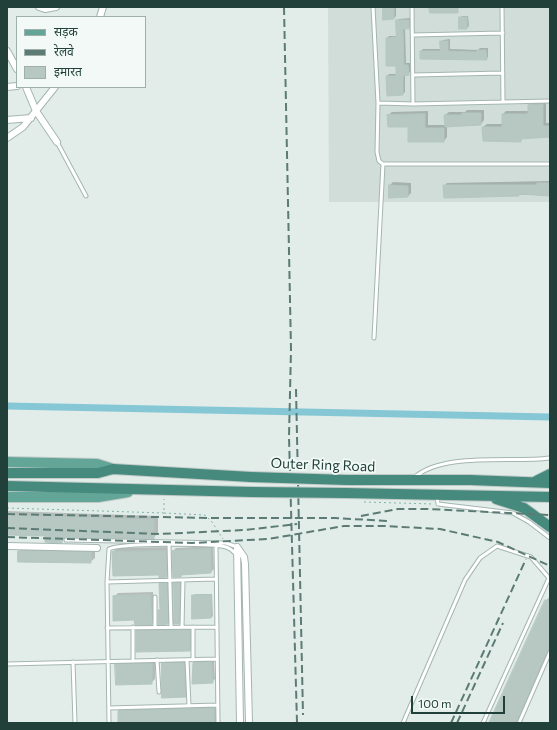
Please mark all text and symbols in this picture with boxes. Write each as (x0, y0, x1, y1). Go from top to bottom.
legend (16, 16, 146, 88)
text: सड़क (54, 24, 78, 38)
text: रेलवे (54, 44, 74, 58)
text: इमारत (54, 64, 82, 78)
street label: Outer Ring Road (270, 455, 376, 475)
scale bar (413, 688, 507, 714)
text: 100 m (418, 696, 452, 710)

